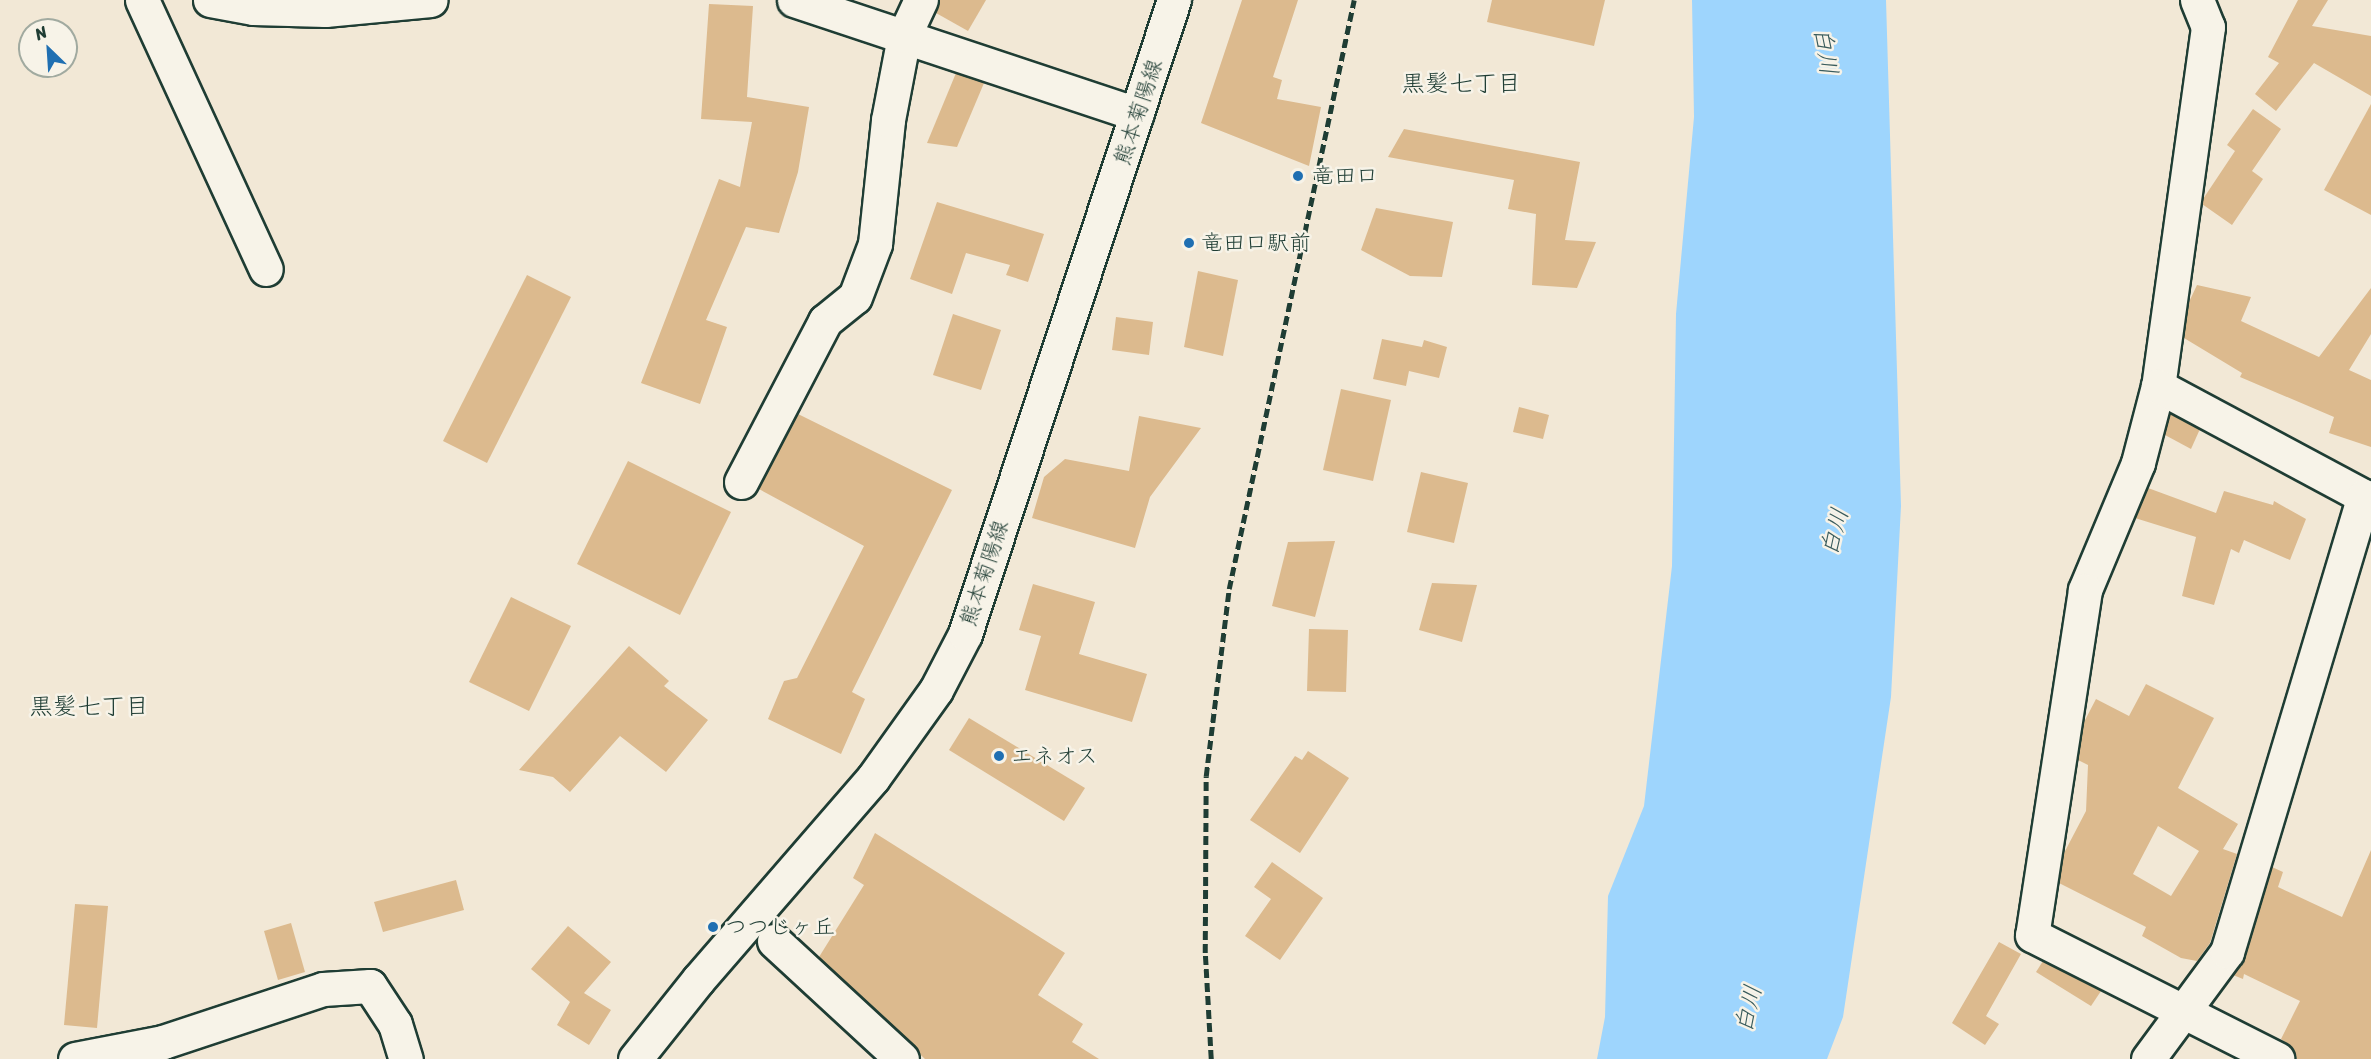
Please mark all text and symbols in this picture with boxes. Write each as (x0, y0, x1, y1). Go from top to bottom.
north arrow (18, 18, 78, 78)
text: N (30, 18, 52, 49)
water label: 白川 (1807, 25, 1843, 77)
street label: 熊本菊陽線 (1108, 56, 1168, 168)
district label: 黒髪七丁目 (1401, 70, 1521, 98)
place label: 竜田口 (1312, 163, 1378, 189)
marker: 竜田口 (1289, 167, 1307, 185)
place label: 竜田口駅前 (1201, 230, 1311, 256)
marker: 竜田口駅前 (1182, 236, 1196, 250)
water label: 白川 (1815, 505, 1855, 559)
street label: 熊本菊陽線 (954, 517, 1014, 629)
district label: 黒髪七丁目 (29, 693, 149, 721)
place label: エネオス (1011, 743, 1099, 769)
marker: エネオス (992, 749, 1006, 763)
place label: つつじヶ丘 (725, 914, 835, 940)
marker: つつじヶ丘 (706, 920, 720, 934)
water label: 白川 (1730, 982, 1768, 1036)

